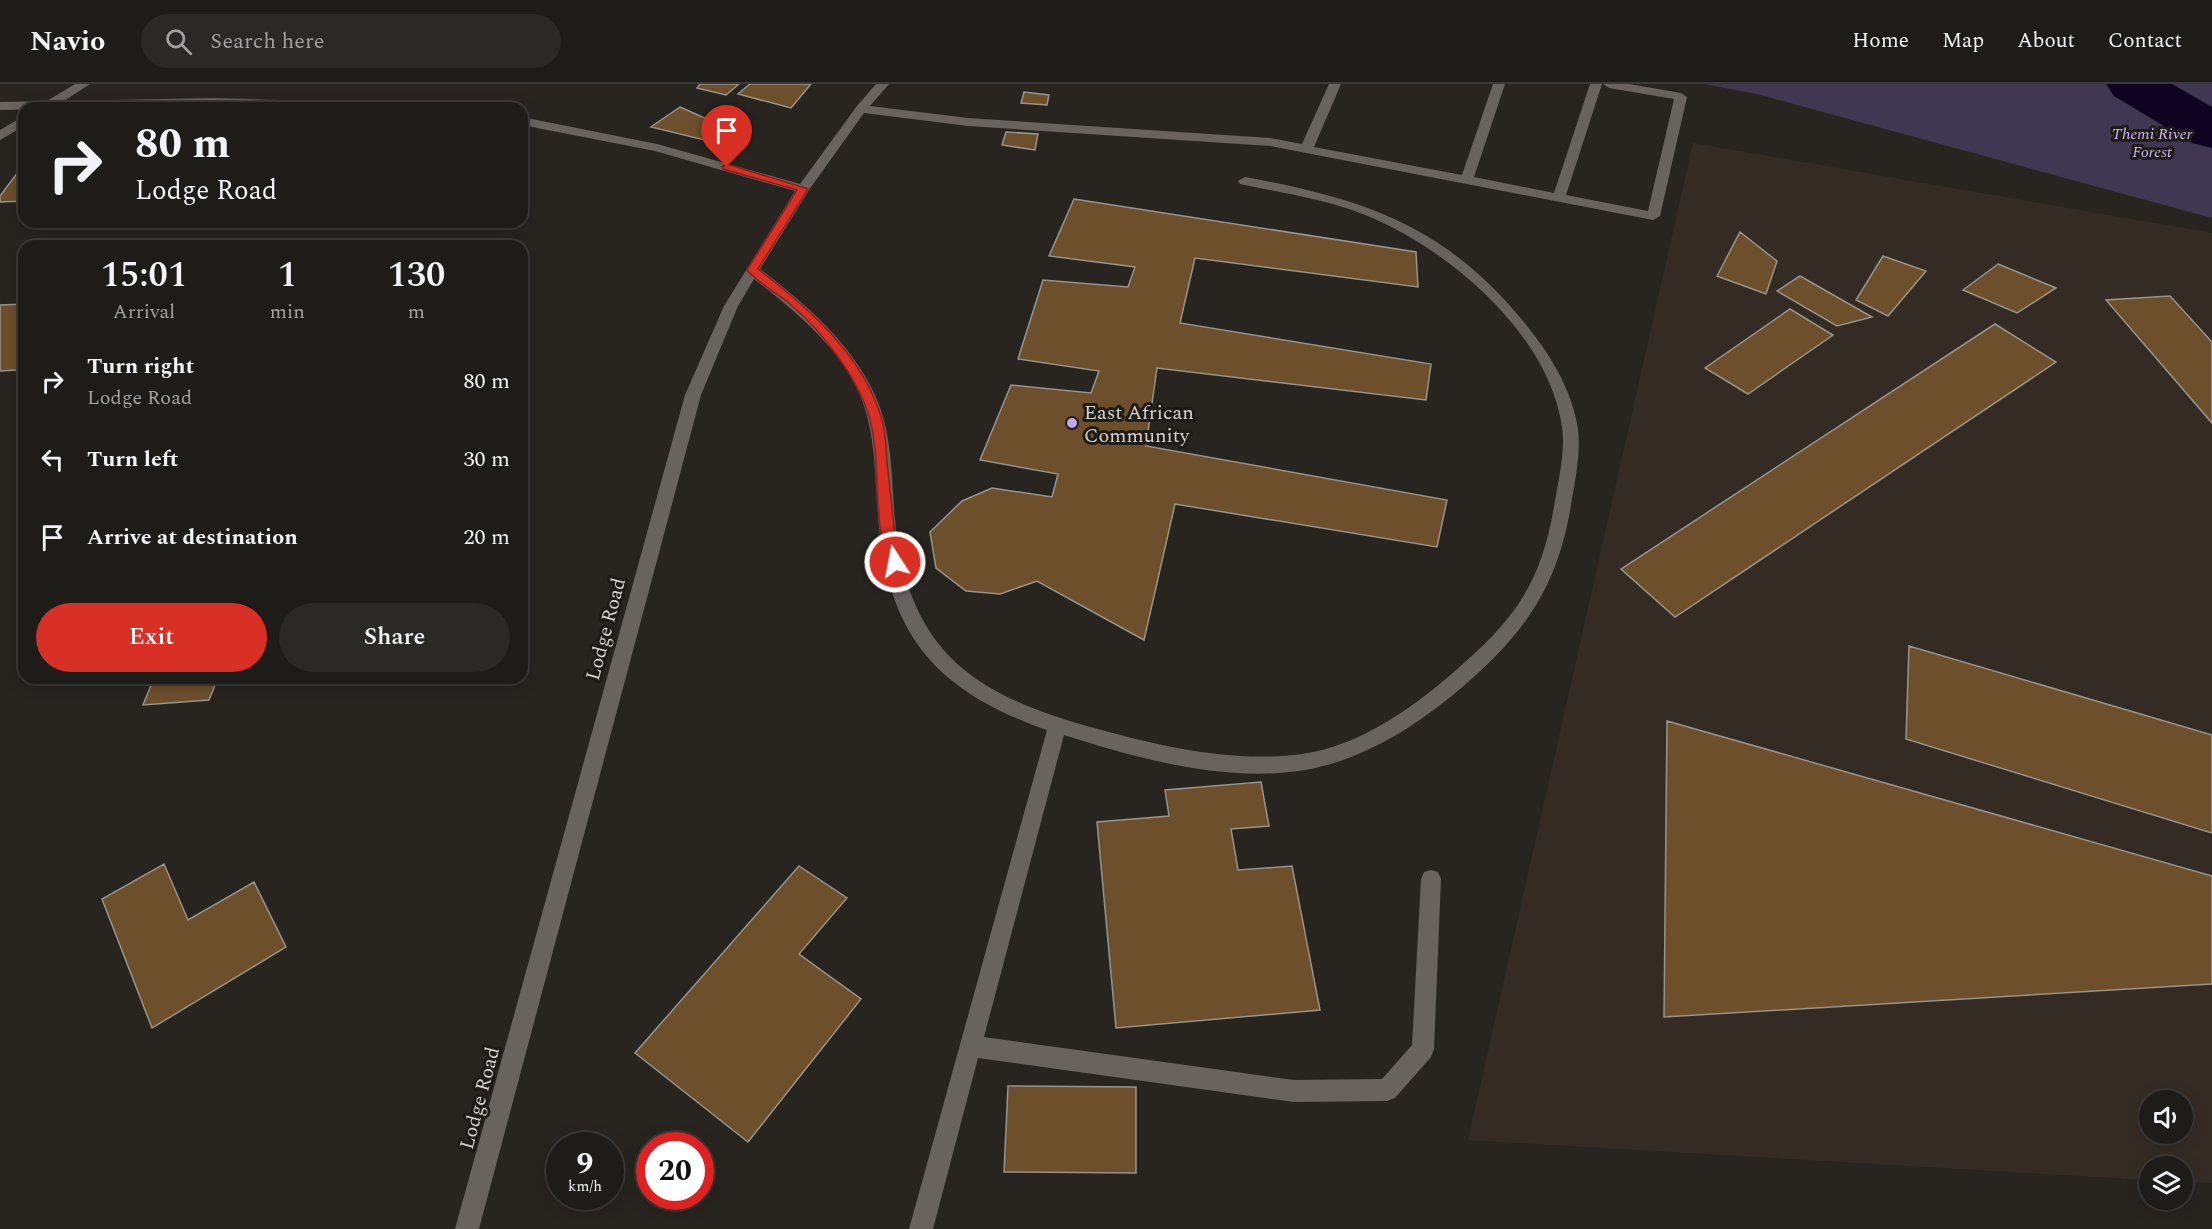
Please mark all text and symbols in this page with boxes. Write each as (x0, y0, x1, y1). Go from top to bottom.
search box (141, 14, 561, 68)
text: Navio (30, 20, 105, 63)
icon: search (162, 25, 195, 58)
text: Search here (210, 25, 324, 58)
text: Home (1852, 25, 1909, 57)
text: Map (1942, 25, 1984, 57)
text: About (2017, 25, 2075, 57)
text: Contact (2108, 25, 2182, 57)
pin (701, 105, 752, 167)
text: 80 m (135, 113, 230, 176)
icon: arrive (710, 114, 743, 147)
park label: Themi River Forest (2112, 122, 2193, 164)
icon: right (36, 126, 114, 204)
text: Lodge Road (135, 170, 277, 212)
text: 15:01 (101, 248, 187, 303)
text: 1 (278, 248, 297, 303)
text: 130 (387, 248, 445, 303)
text: Arrival (113, 297, 175, 327)
text: min (270, 297, 305, 327)
text: m (408, 297, 425, 327)
text: Turn right (87, 350, 194, 383)
icon: right (36, 365, 69, 398)
text: 80 m (464, 365, 510, 398)
text: Lodge Road (87, 383, 192, 413)
place label: East African Community (1084, 398, 1194, 451)
marker: East African Community (1065, 416, 1079, 430)
icon: left (36, 443, 69, 476)
text: Turn left (87, 443, 179, 476)
text: 30 m (464, 443, 510, 476)
icon: arrive (36, 521, 69, 554)
text: Arrive at destination (87, 521, 298, 554)
text: 20 m (464, 521, 510, 554)
position arrow (863, 530, 927, 594)
street label: Lodge Road (578, 575, 634, 684)
button: Exit (36, 603, 267, 672)
button: Share (279, 603, 510, 672)
street label: Lodge Road (452, 1044, 508, 1153)
map controls (2139, 1090, 2193, 1210)
button: sound (2139, 1090, 2193, 1144)
speed limit sign: 20 (636, 1132, 714, 1210)
text: 9 (577, 1141, 593, 1187)
button: layers (2139, 1156, 2193, 1210)
text: km/h (568, 1175, 602, 1198)

